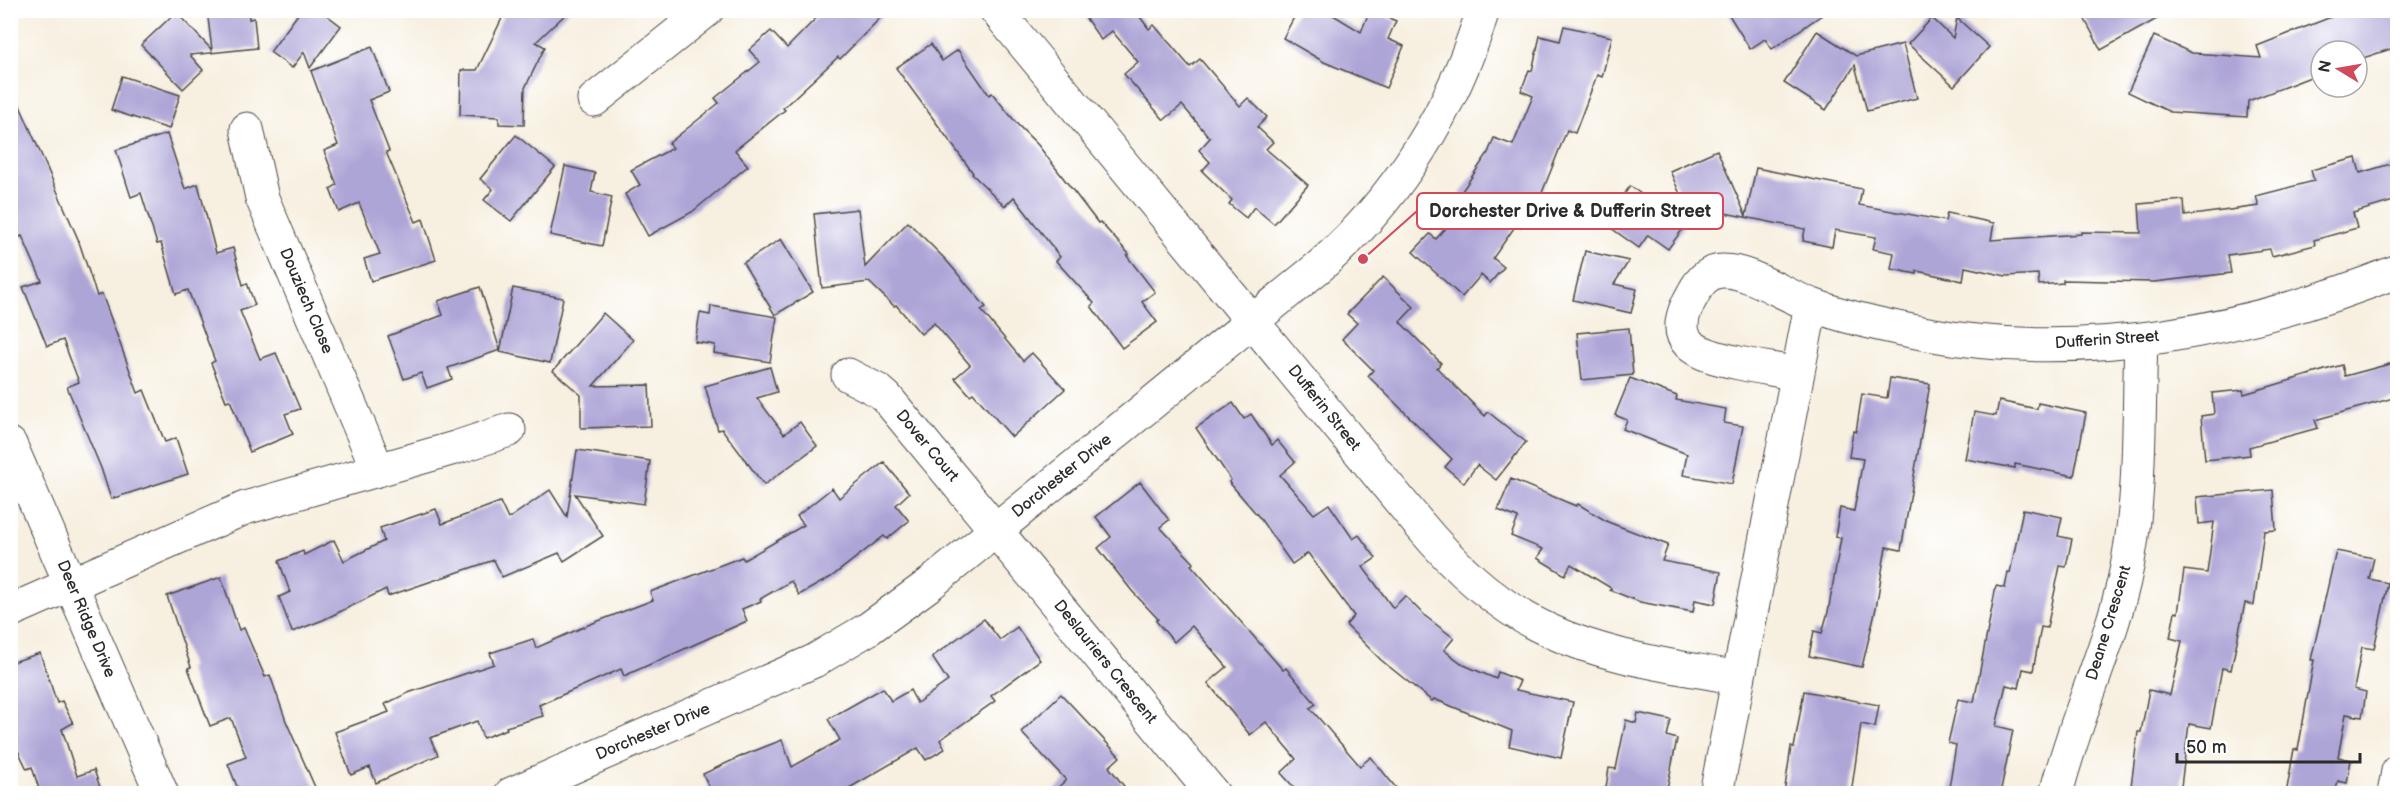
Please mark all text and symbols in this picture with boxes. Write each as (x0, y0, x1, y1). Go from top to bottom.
north arrow (2309, 39, 2369, 99)
text: N (2315, 59, 2336, 74)
callout: Dorchester Drive & Dufferin Street (1417, 193, 1723, 229)
text: Dorchester Drive & Dufferin Street (1429, 201, 1711, 222)
street label: Douziech Close (275, 245, 337, 357)
street label: Dufferin Street (2054, 327, 2160, 353)
street label: Dufferin Street (1284, 361, 1364, 455)
street label: Dover Court (892, 406, 962, 486)
street label: Dorchester Drive (1008, 430, 1116, 522)
street label: Deer Ridge Drive (53, 558, 119, 681)
street label: Deane Crescent (2083, 563, 2136, 683)
street label: Deslauriers Crescent (1049, 596, 1161, 728)
street label: Dorchester Drive (593, 699, 714, 765)
scale bar (2177, 726, 2360, 764)
text: 50 m (2186, 737, 2227, 758)

